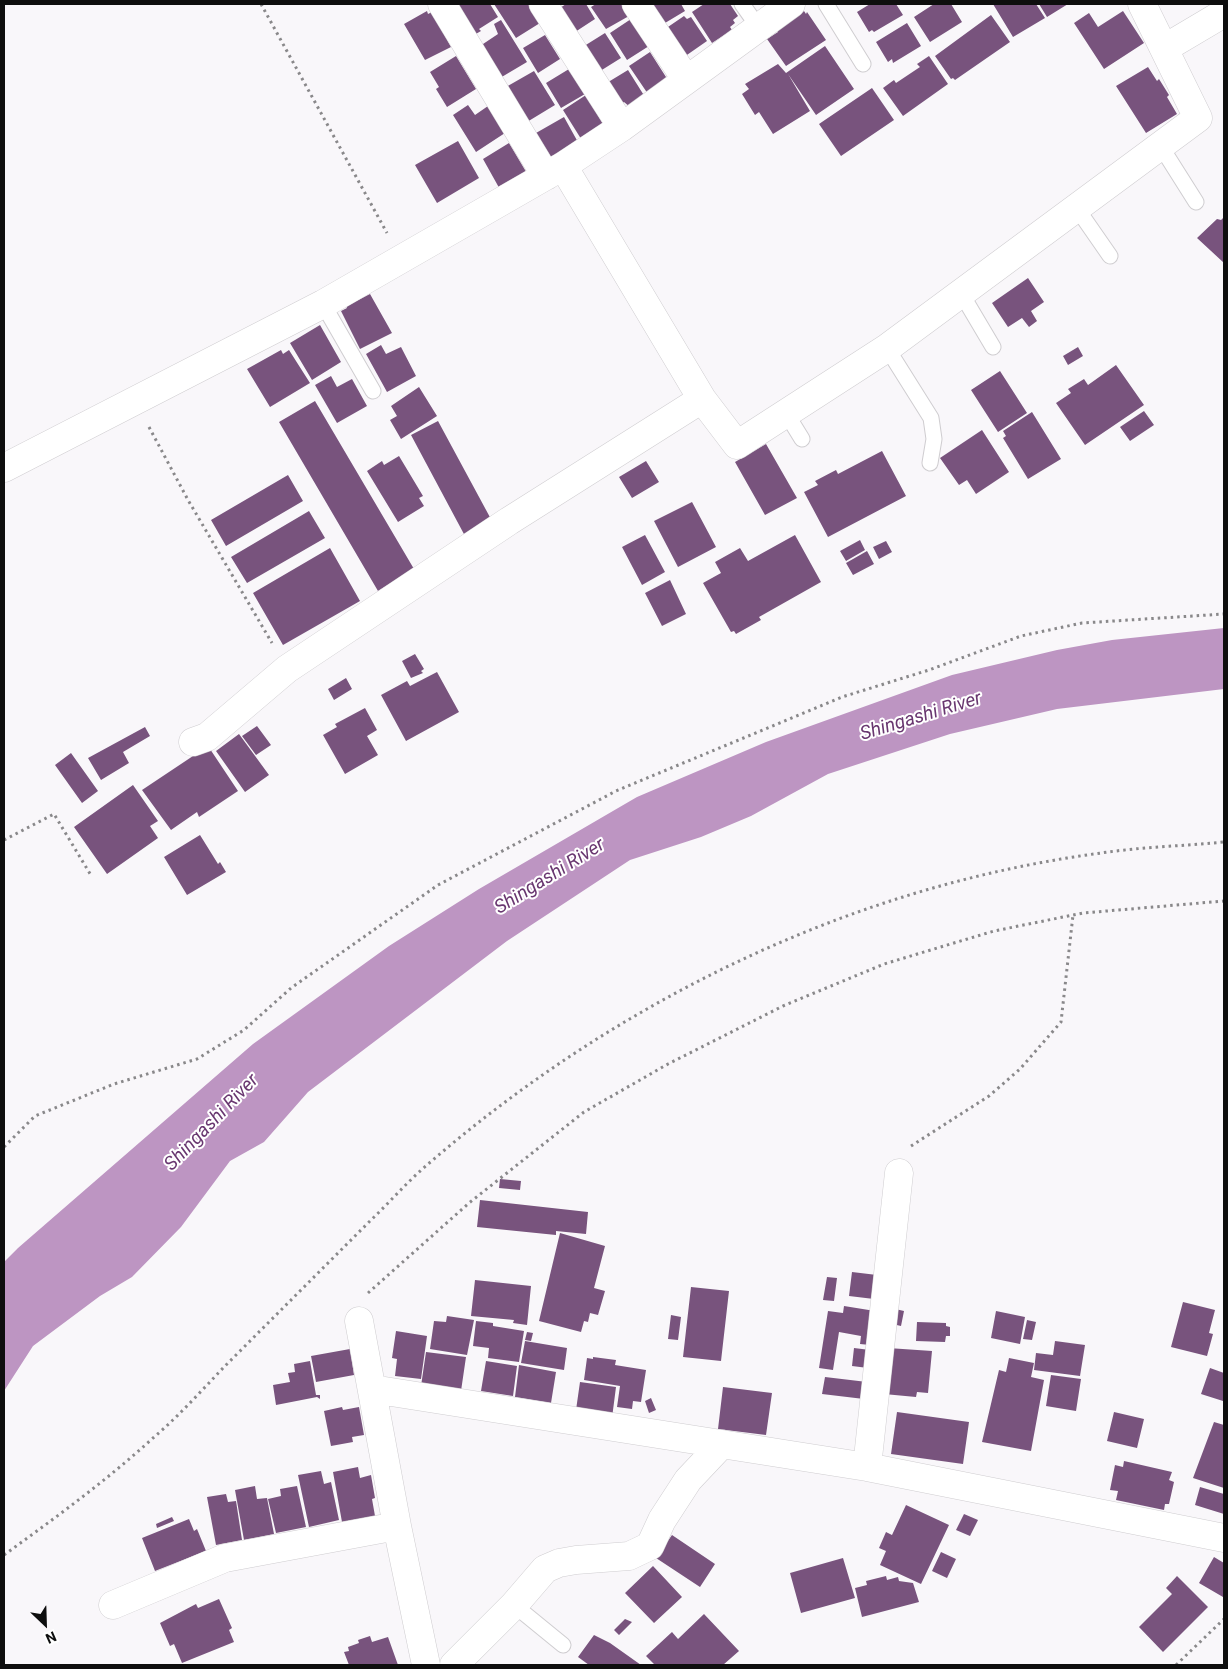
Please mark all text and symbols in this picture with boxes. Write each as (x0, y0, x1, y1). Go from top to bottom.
water label: Shingashi River (858, 688, 984, 746)
water label: Shingashi River (491, 834, 609, 920)
water label: Shingashi River (160, 1070, 264, 1176)
north arrow (20, 1599, 70, 1649)
text: N (43, 1628, 59, 1647)

